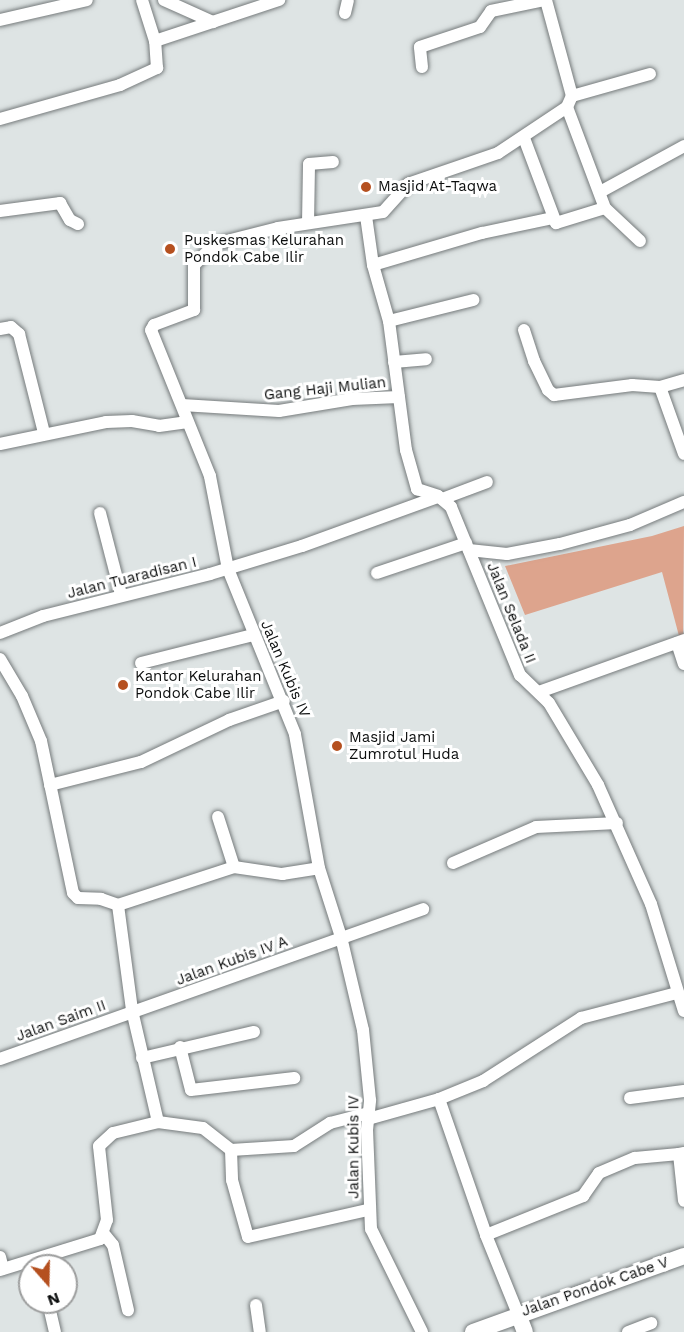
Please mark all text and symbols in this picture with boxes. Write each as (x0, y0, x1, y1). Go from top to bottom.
place label: Masjid At-Taqwa (378, 178, 498, 196)
marker: Masjid At-Taqwa (359, 180, 373, 194)
place label: Puskesmas Kelurahan Pondok Cabe Ilir (184, 231, 344, 266)
marker: Puskesmas Kelurahan Pondok Cabe Ilir (161, 240, 179, 258)
street label: Gang Haji Mulian (263, 374, 387, 404)
street label: Jalan Tuaradisan I (65, 553, 199, 603)
street label: Jalan Selada II (483, 560, 539, 666)
street label: Jalan Kubis IV (256, 618, 314, 720)
place label: Kantor Kelurahan Pondok Cabe Ilir (135, 667, 262, 702)
marker: Kantor Kelurahan Pondok Cabe Ilir (116, 678, 130, 692)
place label: Masjid Jami Zumrotul Huda (349, 728, 460, 763)
marker: Masjid Jami Zumrotul Huda (330, 739, 344, 753)
street label: Jalan Kubis IV A (173, 932, 291, 990)
street label: Jalan Saim II (14, 996, 108, 1046)
street label: Jalan Kubis IV (345, 1095, 363, 1199)
street label: Jalan Pondok Cabe V (519, 1253, 671, 1321)
north arrow (18, 1254, 78, 1314)
text: N (45, 1289, 62, 1310)

